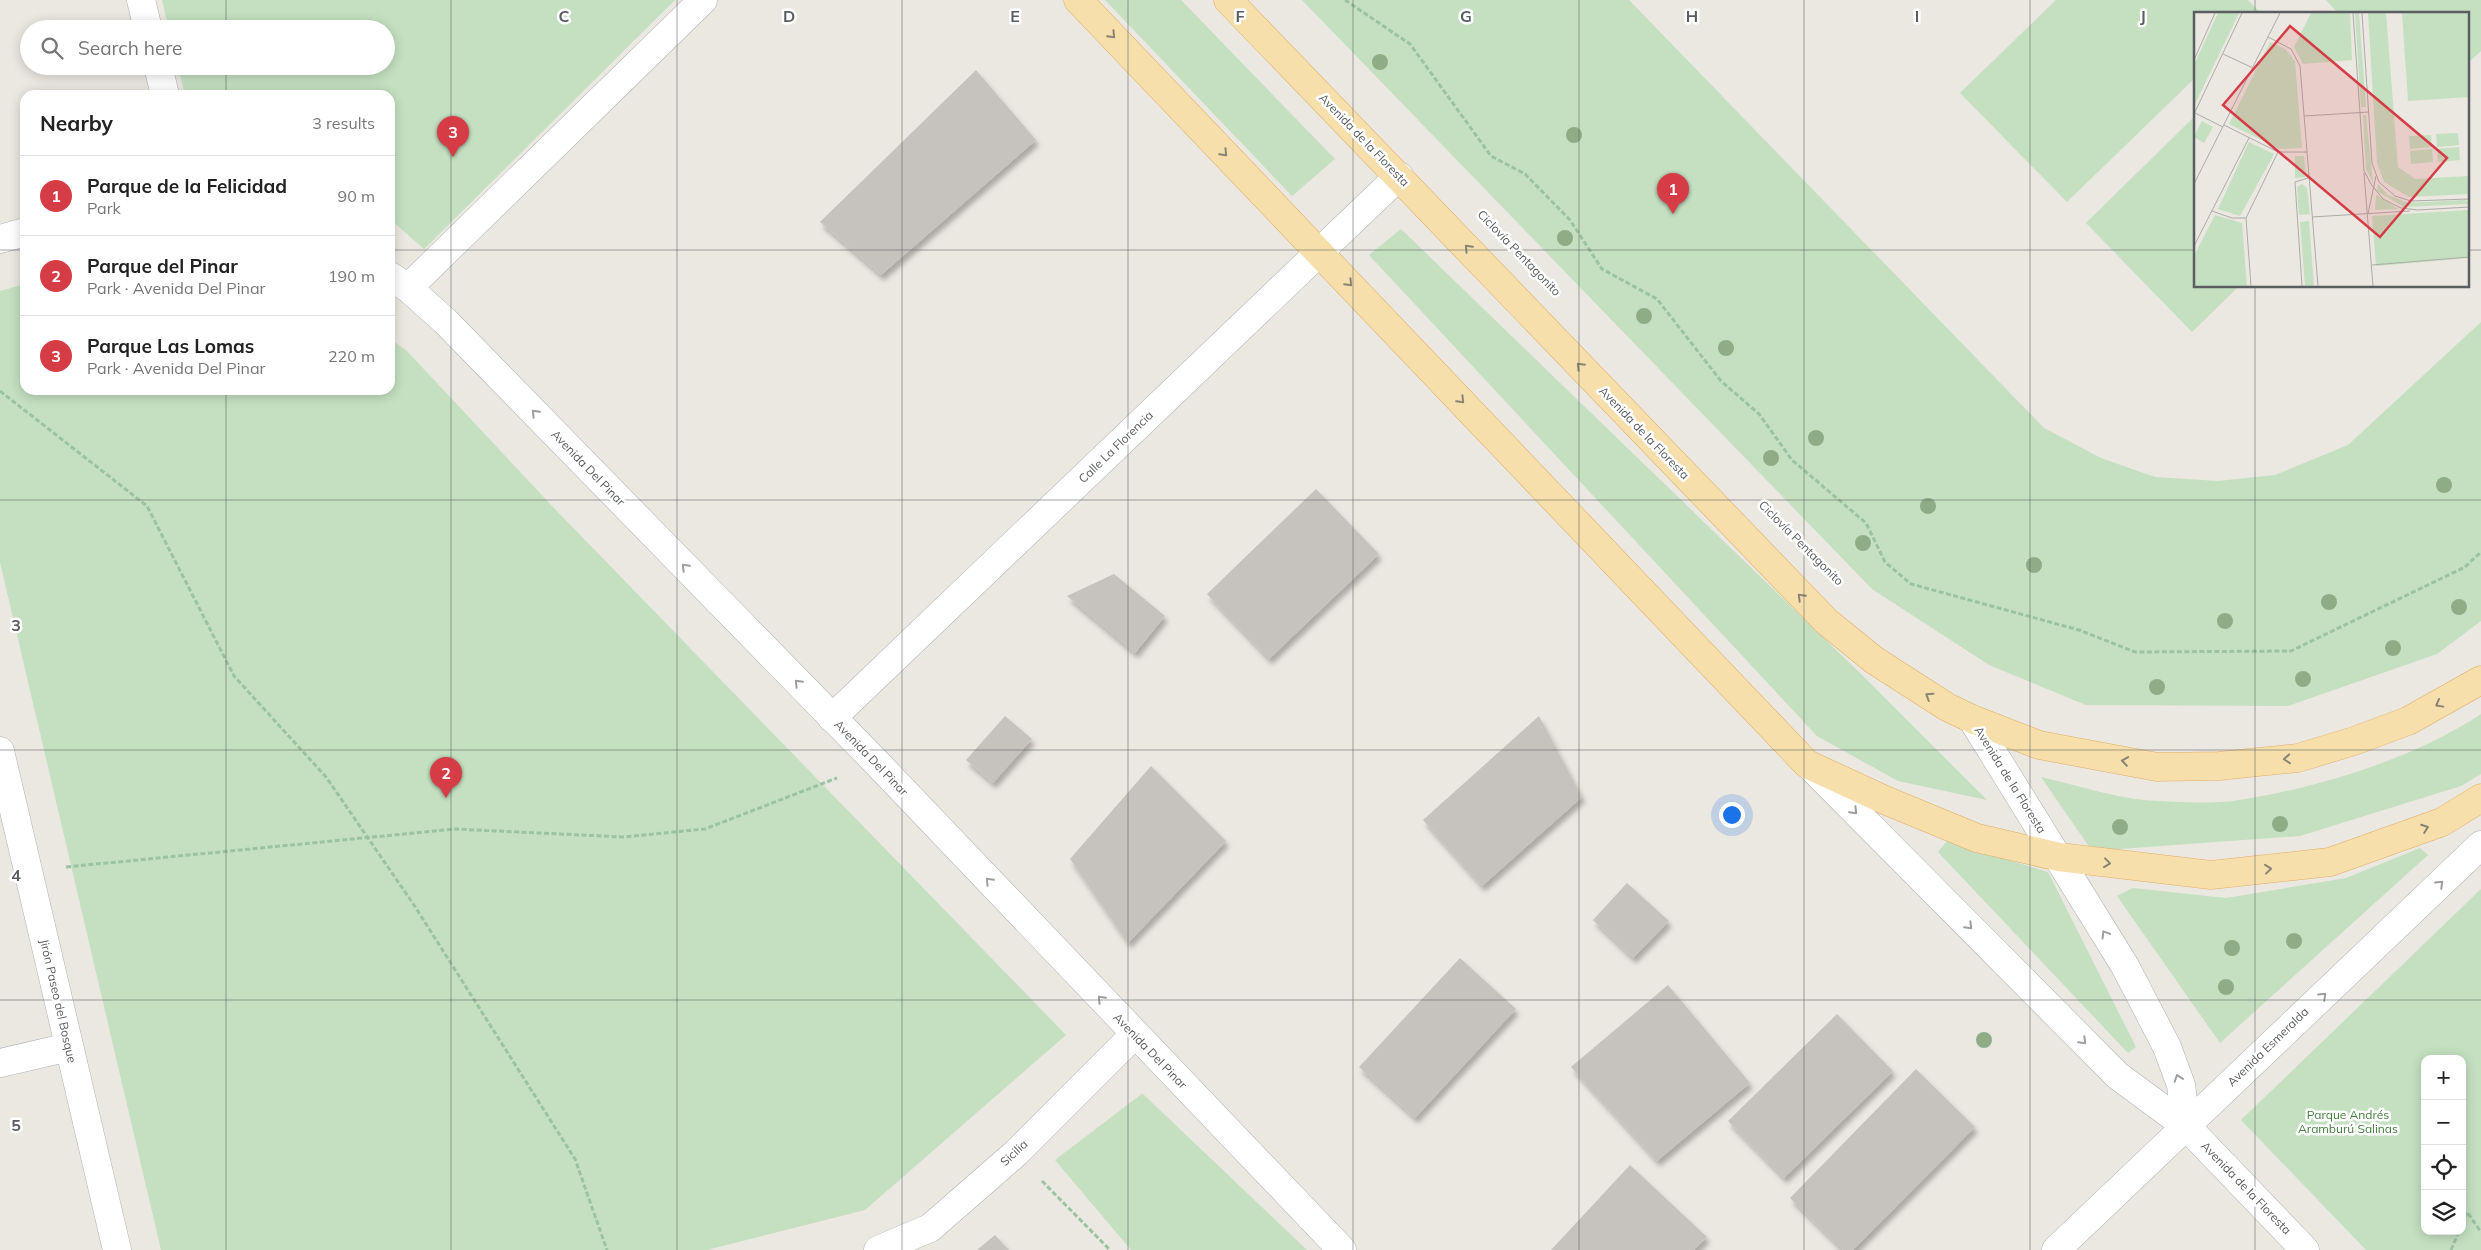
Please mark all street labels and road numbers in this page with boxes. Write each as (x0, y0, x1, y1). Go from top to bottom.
street label: Avenida de la Floresta (1316, 90, 1413, 189)
street label: Ciclovía Pentagonito (1474, 207, 1564, 299)
street label: Avenida de la Floresta (1596, 383, 1693, 482)
street label: Calle La Florencia (1075, 407, 1156, 486)
street label: Avenida Del Pinar (548, 427, 629, 509)
street label: Ciclovía Pentagonito (1756, 497, 1847, 588)
street label: Avenida Del Pinar (831, 717, 912, 799)
street label: Avenida de la Floresta (1971, 723, 2049, 836)
street label: Jirón Paseo del Bosque (37, 938, 80, 1064)
street label: Avenida Esmeralda (2224, 1004, 2312, 1089)
street label: Avenida Del Pinar (1110, 1010, 1191, 1092)
street label: Sicilia (997, 1136, 1030, 1169)
street label: Avenida de la Floresta (2198, 1138, 2295, 1237)

